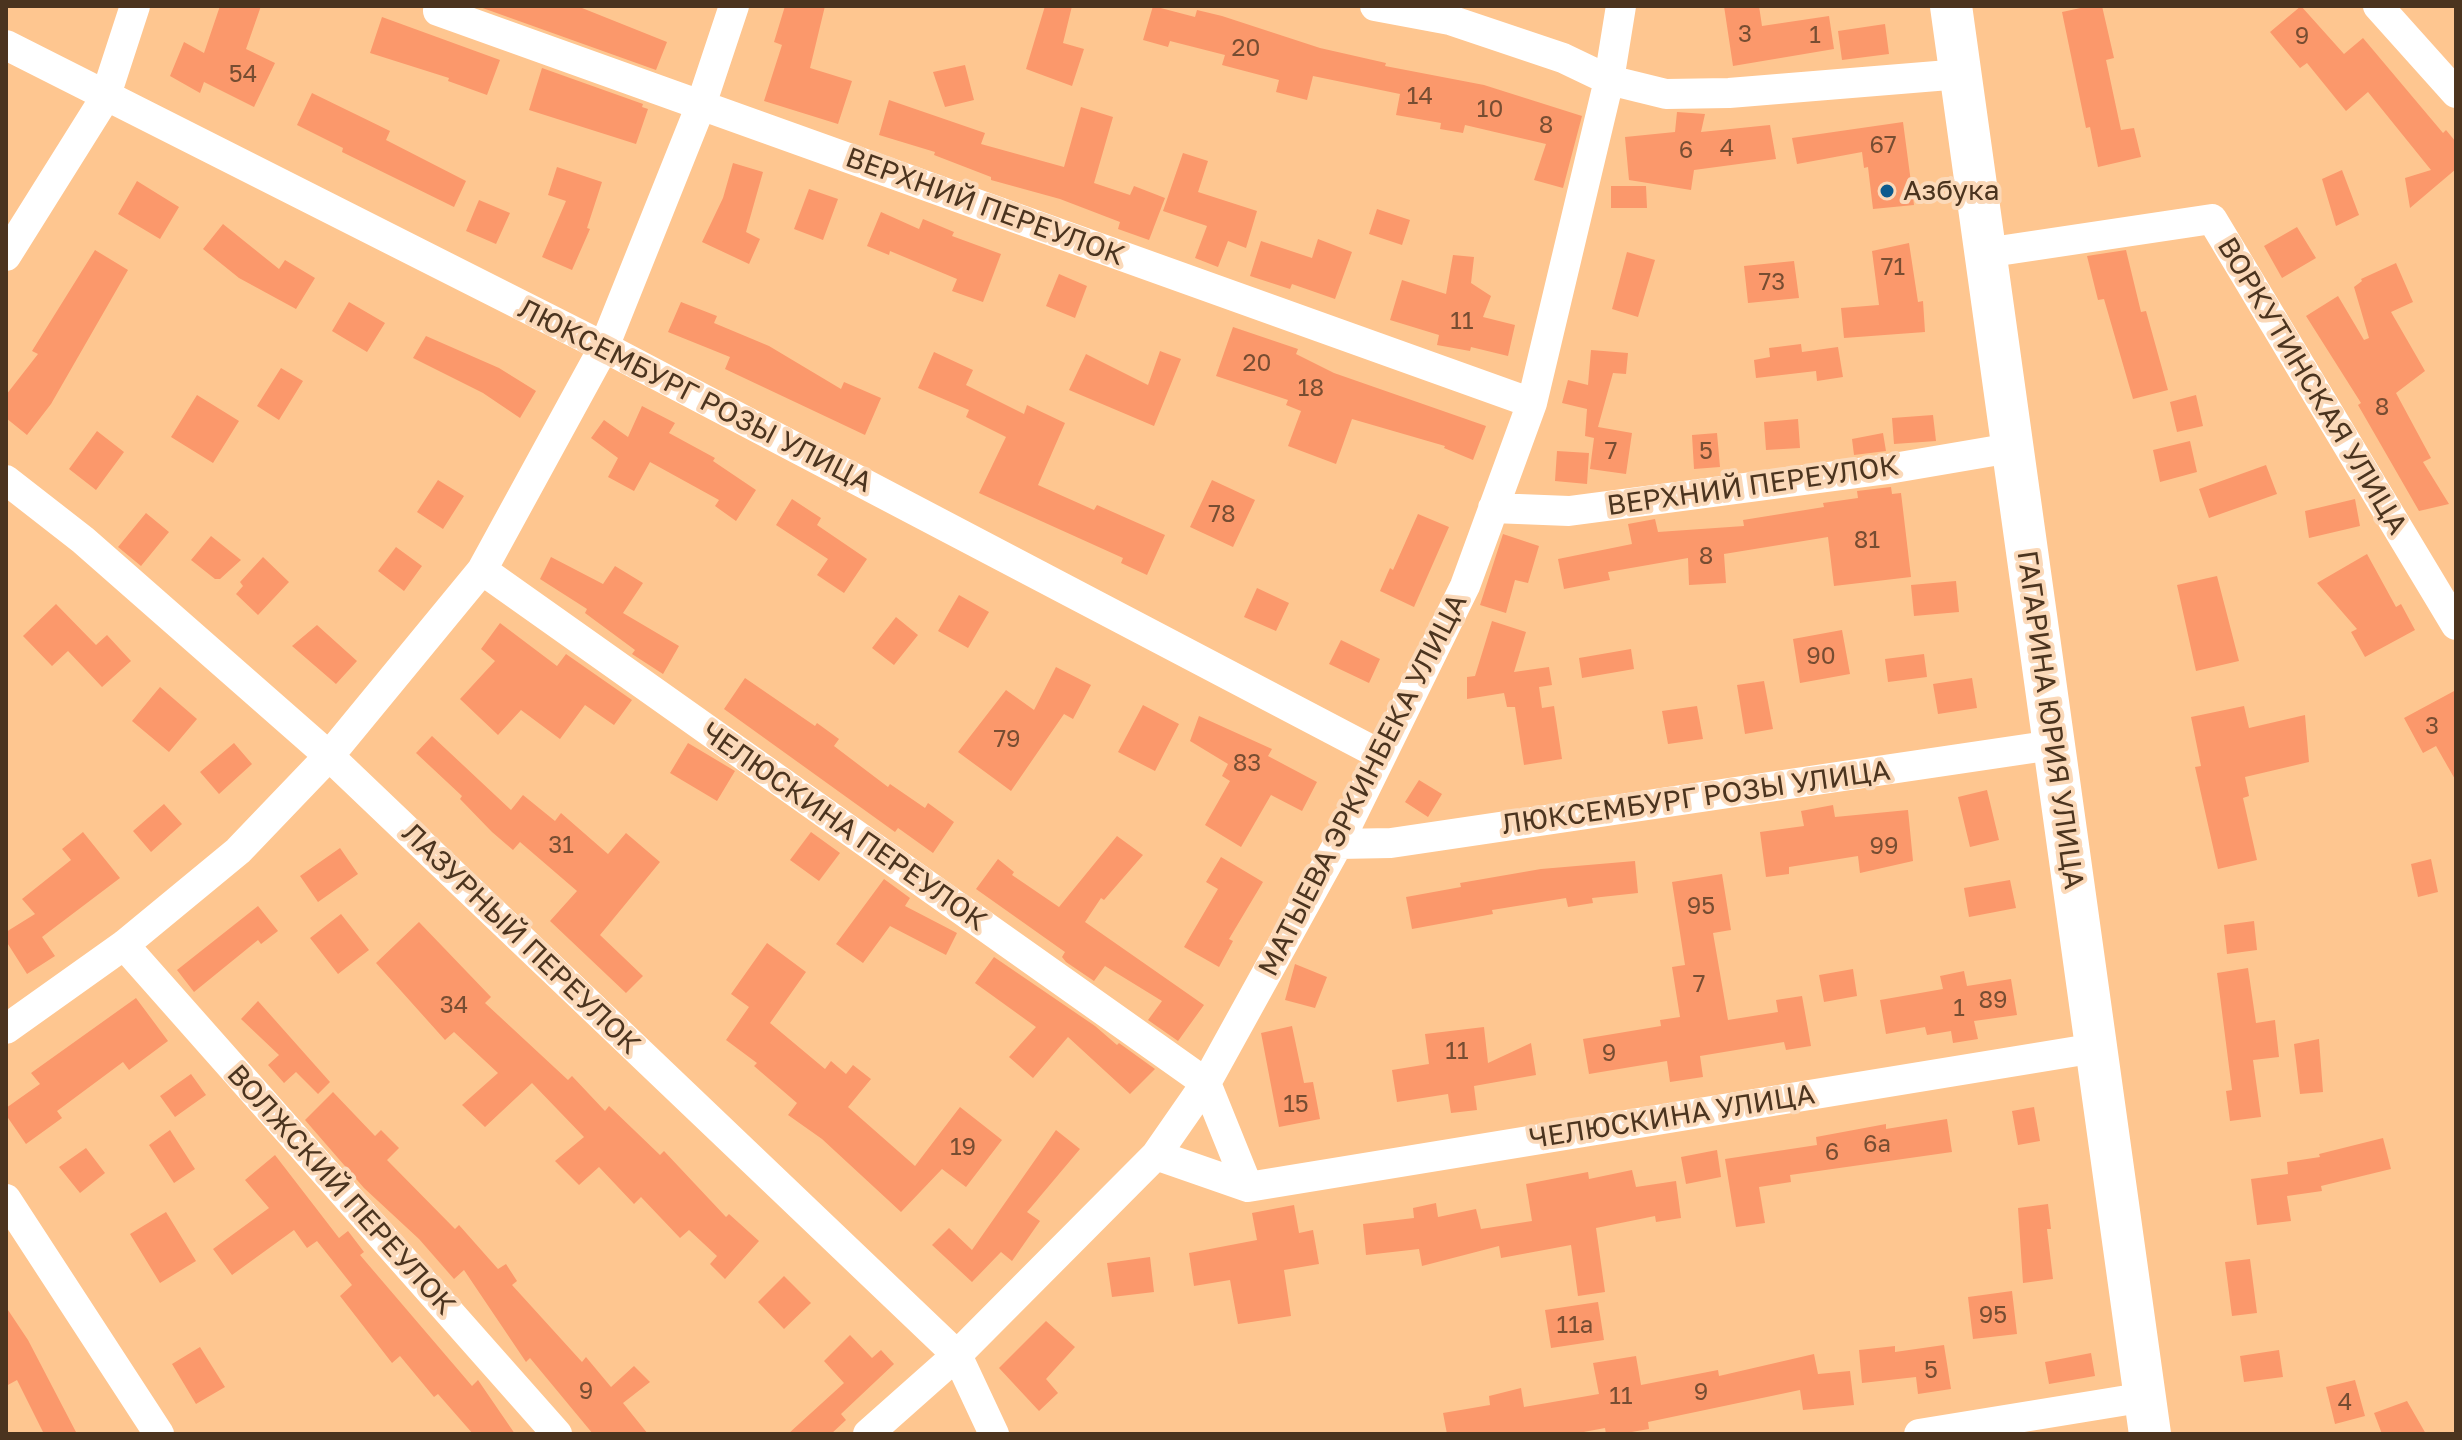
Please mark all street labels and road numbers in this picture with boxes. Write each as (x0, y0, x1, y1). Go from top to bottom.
street label: ВЕРХНИЙ ПЕРЕУЛОК (841, 141, 1129, 273)
street label: ВОРКУТИНСКАЯ УЛИЦА (2210, 231, 2414, 541)
street label: ЛЮКСЕМБУРГ РОЗЫ УЛИЦА (513, 292, 877, 500)
street label: ВЕРХНИЙ ПЕРЕУЛОК (1605, 449, 1901, 523)
street label: ГАГАРИНА ЮРИЯ УЛИЦА (2010, 548, 2090, 892)
street label: МАТЫЕВА ЭРКИНБЕКА УЛИЦА (1252, 588, 1474, 982)
street label: ЧЕЛЮСКИНА ПЕРЕУЛОК (695, 716, 993, 938)
street label: ЛЮКСЕМБУРГ РОЗЫ УЛИЦА (1500, 754, 1892, 842)
street label: ЛАЗУРНЫЙ ПЕРЕУЛОК (395, 817, 647, 1061)
street label: ВОЛЖСКИЙ ПЕРЕУЛОК (220, 1058, 462, 1322)
street label: ЧЕЛЮСКИНА УЛИЦА (1527, 1078, 1817, 1156)

